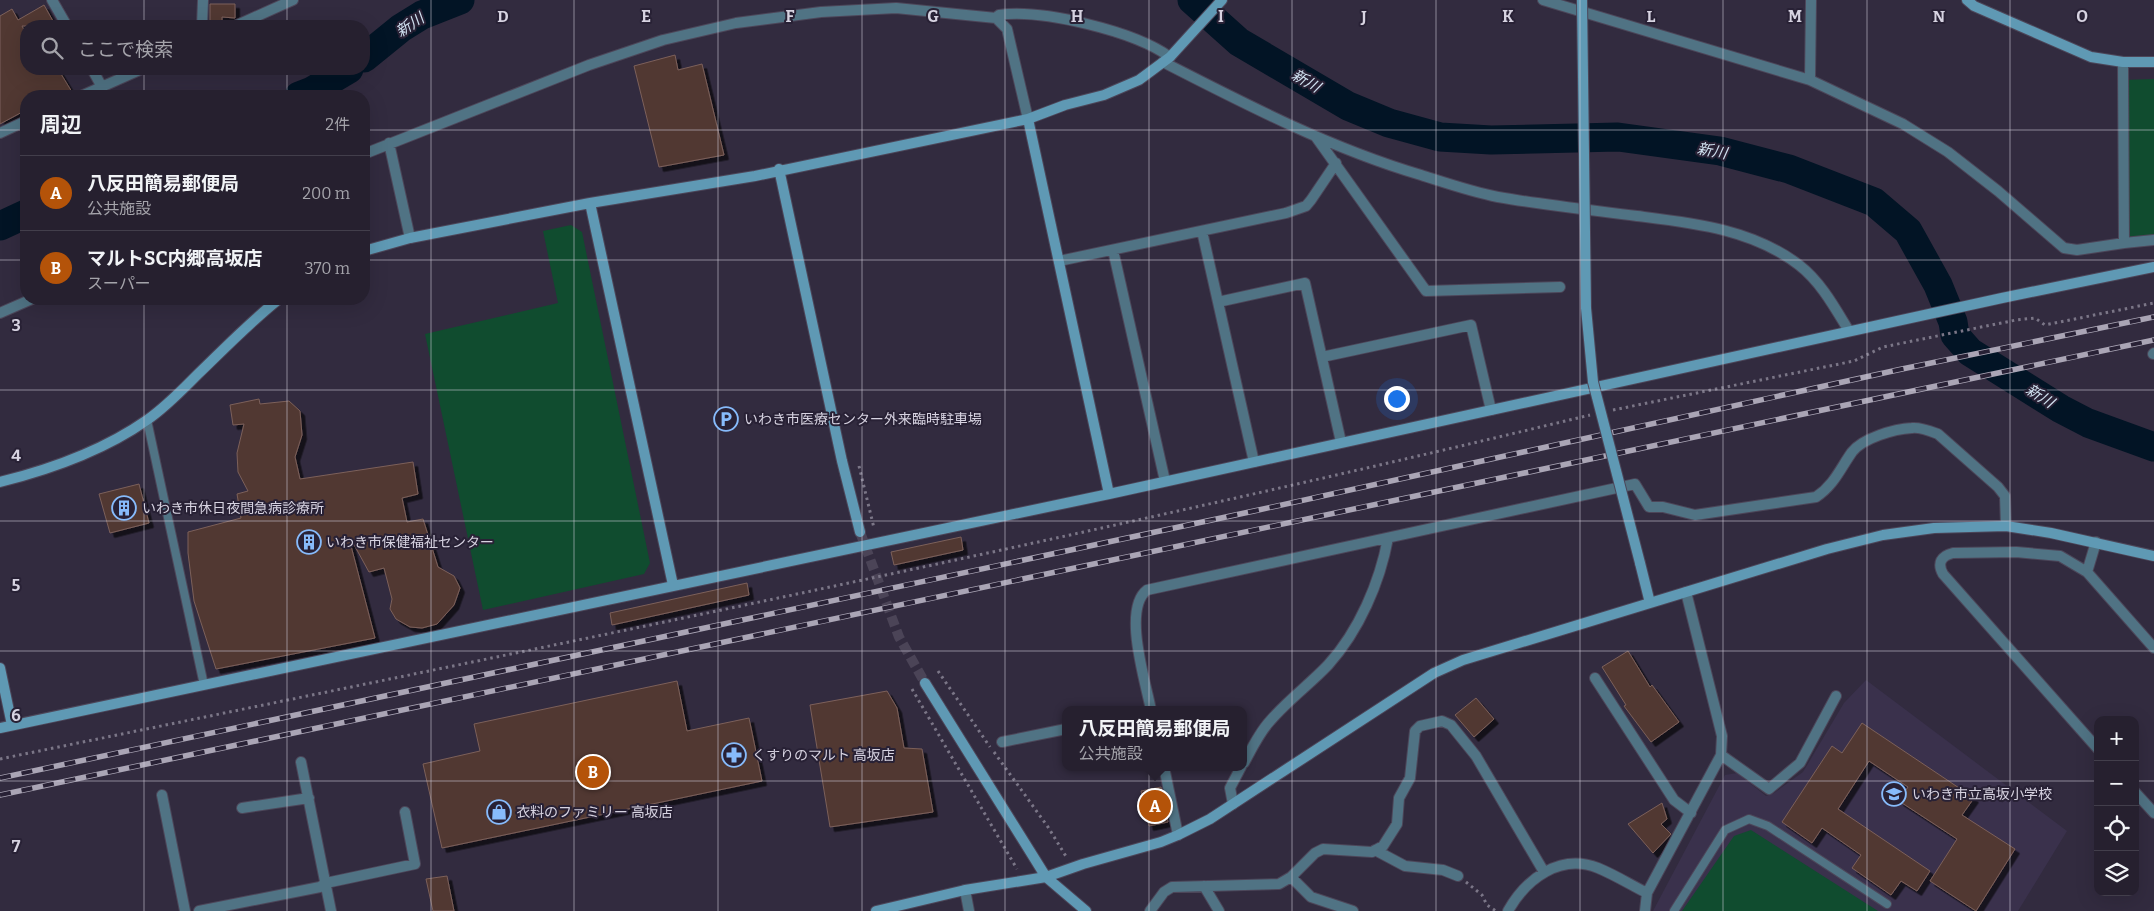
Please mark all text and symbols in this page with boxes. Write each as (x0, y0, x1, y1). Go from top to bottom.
text: D (497, 7, 509, 26)
text: E (641, 7, 651, 26)
text: F (786, 7, 795, 26)
text: G (927, 7, 939, 26)
text: H (1071, 7, 1084, 26)
text: I (1218, 7, 1224, 26)
text: J (1360, 7, 1367, 26)
text: K (1502, 7, 1514, 26)
text: L (1647, 7, 1656, 26)
text: M (1788, 7, 1802, 26)
text: N (1933, 7, 1945, 26)
text: O (2076, 7, 2088, 26)
water label: 新川 (393, 8, 429, 41)
search box (20, 20, 370, 75)
icon: search (38, 34, 66, 62)
text: ここで検索 (78, 38, 173, 61)
water label: 新川 (1289, 66, 1325, 97)
text: 周辺 (40, 112, 82, 138)
text: 2件 (325, 115, 350, 134)
water label: 新川 (1696, 140, 1730, 163)
text: 八反田簡易郵便局 (87, 172, 239, 195)
text: A (50, 184, 62, 203)
text: 200 m (302, 184, 350, 203)
text: 公共施設 (87, 199, 151, 218)
text: マルトSC内郷高坂店 (87, 247, 262, 270)
text: B (51, 259, 61, 278)
text: 370 m (304, 259, 350, 278)
text: スーパー (87, 274, 151, 293)
text: 3 (11, 316, 21, 335)
water label: 新川 (2023, 380, 2059, 413)
your location (1384, 386, 1410, 412)
parking icon: いわき市医療センター外来臨時駐車場 (713, 406, 739, 432)
place label: いわき市医療センター外来臨時駐車場 (744, 411, 982, 428)
text: 4 (11, 446, 21, 465)
building icon: いわき市休日夜間急病診療所 (111, 495, 137, 521)
place label: いわき市休日夜間急病診療所 (142, 500, 324, 517)
building icon: いわき市保健福祉センター (296, 529, 322, 555)
place label: いわき市保健福祉センター (326, 534, 494, 551)
text: 5 (12, 576, 21, 595)
text: 6 (11, 706, 21, 725)
popup (1062, 706, 1247, 771)
map controls (2094, 716, 2139, 896)
button: + (2094, 716, 2139, 761)
text: 八反田簡易郵便局 (1078, 717, 1231, 740)
pharmacy icon: くすりのマルト 高坂店 (721, 742, 747, 768)
text: 公共施設 (1078, 744, 1143, 763)
place label: くすりのマルト 高坂店 (752, 747, 895, 764)
pin: B (577, 753, 609, 791)
button: − (2094, 761, 2139, 806)
school or university icon: いわき市立高坂小学校 (1881, 781, 1907, 807)
place label: いわき市立高坂小学校 (1912, 786, 2052, 803)
pin: A (1139, 787, 1171, 825)
shop icon: 衣料のファミリー 高坂店 (486, 799, 512, 825)
place label: 衣料のファミリー 高坂店 (516, 804, 673, 821)
button: locate (2094, 806, 2139, 851)
text: 7 (12, 837, 21, 856)
button: layers (2094, 851, 2139, 896)

